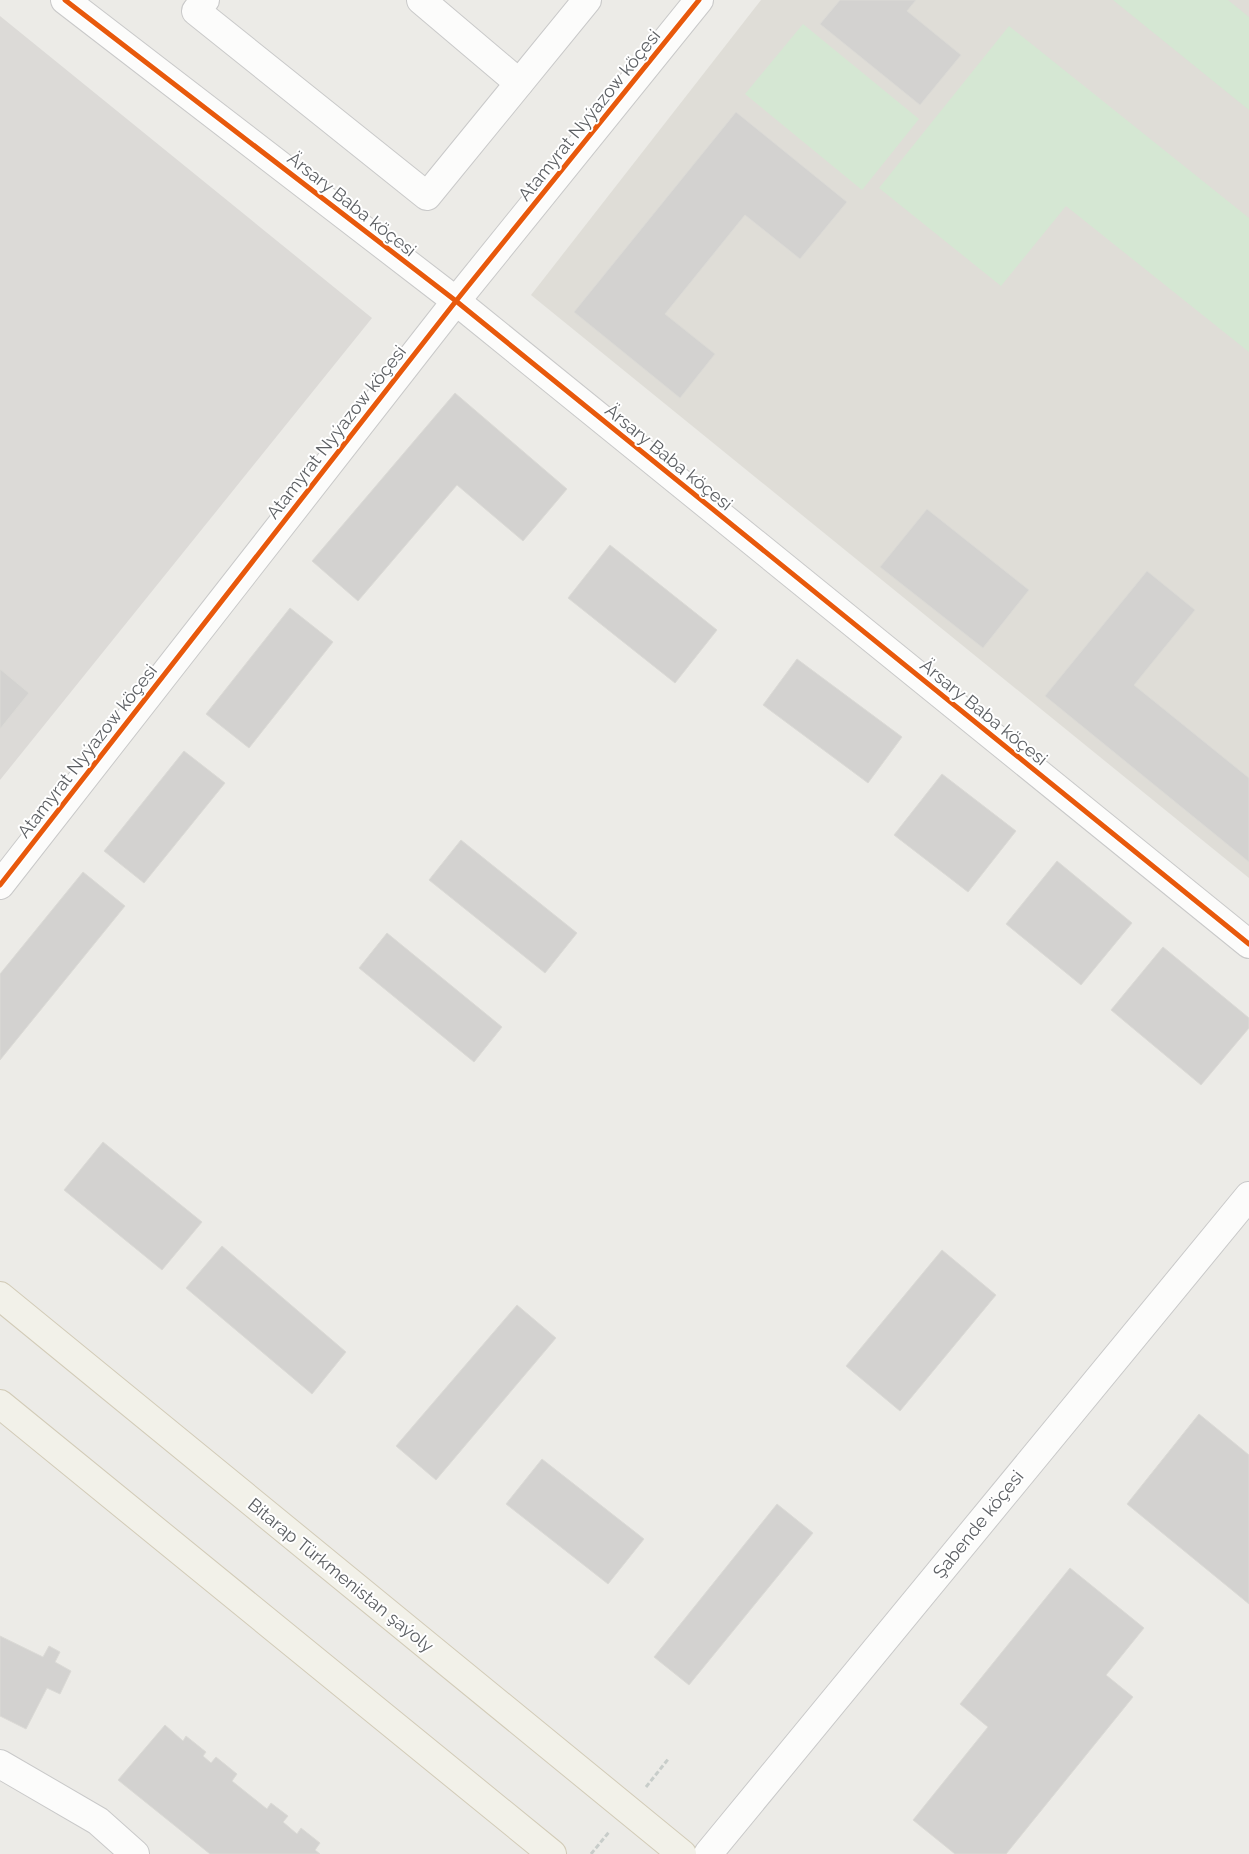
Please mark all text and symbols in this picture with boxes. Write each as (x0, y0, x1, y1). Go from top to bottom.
street label: Atamyrat Nyýazow köçesi (514, 25, 664, 205)
street label: Ärsary Baba köçesi (284, 147, 420, 261)
street label: Atamyrat Nyýazow köçesi (262, 341, 410, 523)
street label: Ärsary Baba köçesi (601, 399, 737, 515)
street label: Ärsary Baba köçesi (916, 654, 1052, 770)
street label: Atamyrat Nyýazow köçesi (13, 660, 161, 842)
street label: Şabende köçesi (928, 1466, 1028, 1582)
street label: Bitarap Türkmenistan şaýoly (244, 1494, 438, 1657)

